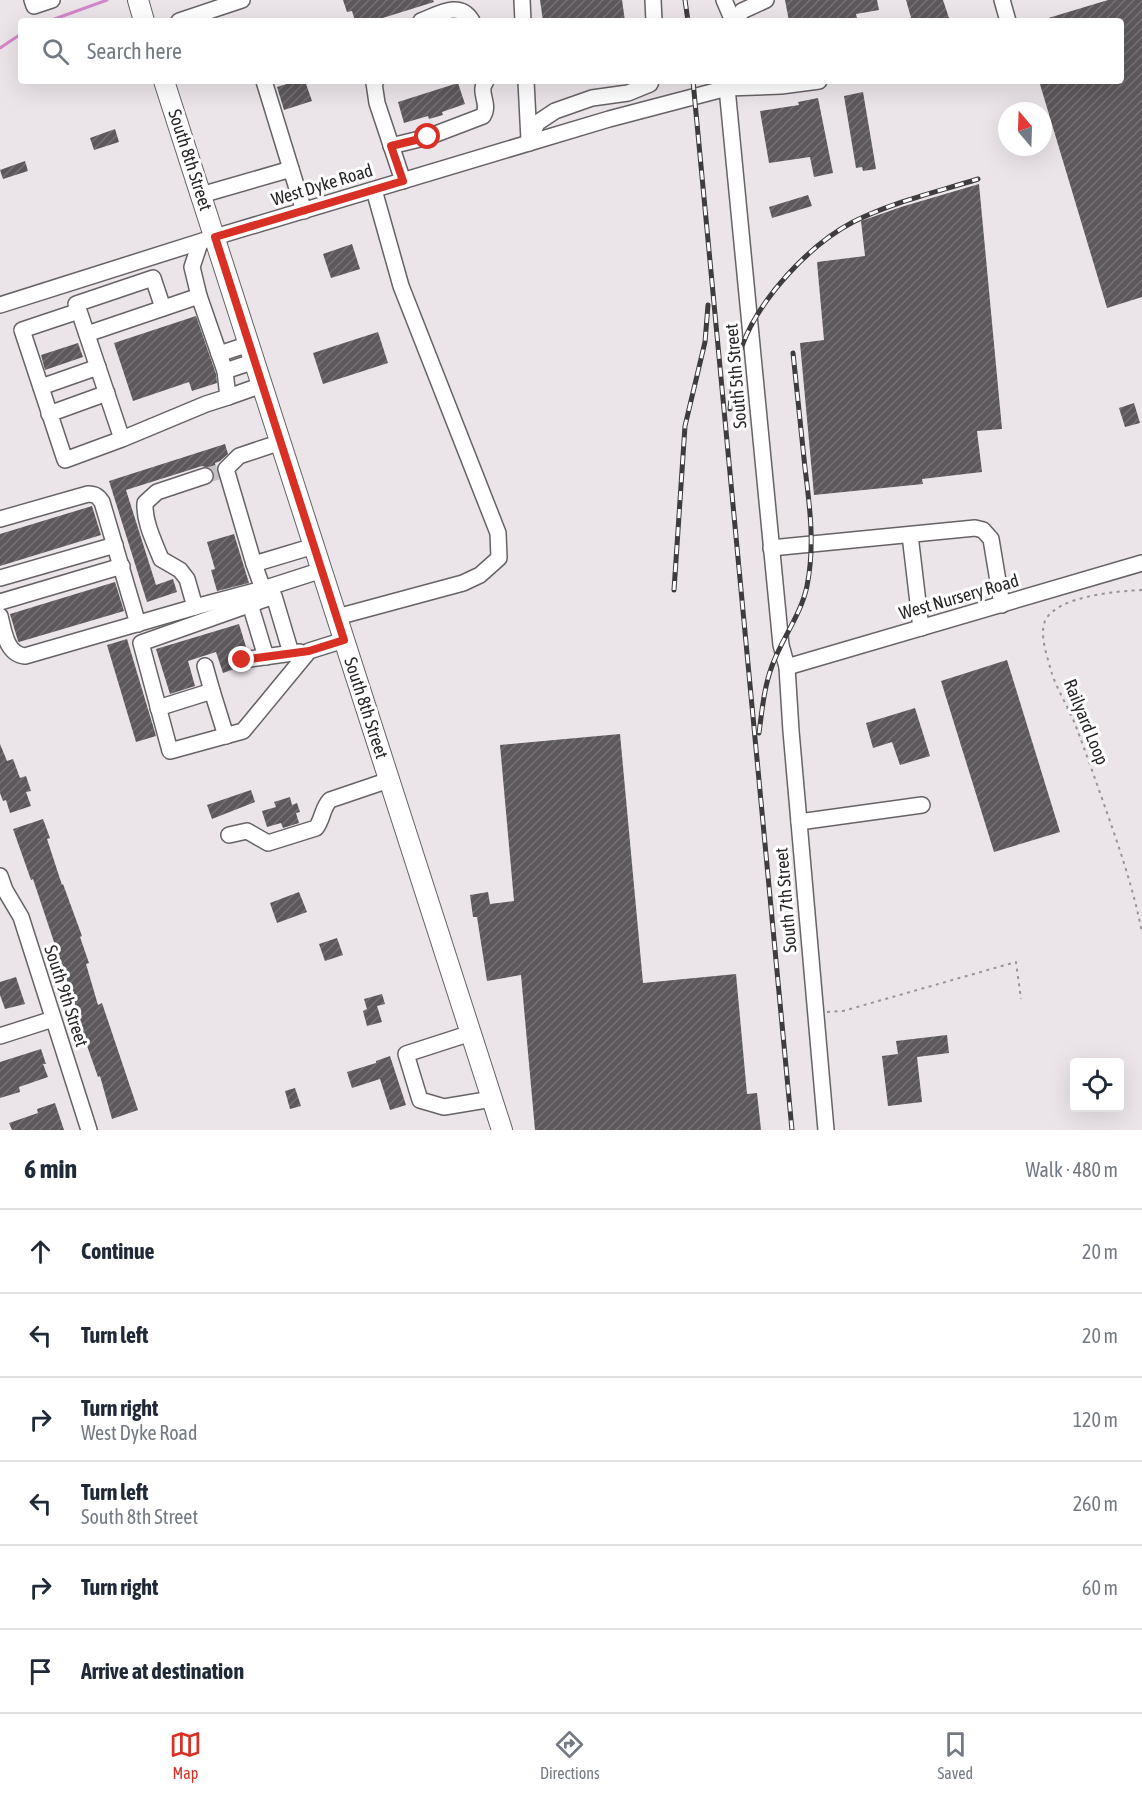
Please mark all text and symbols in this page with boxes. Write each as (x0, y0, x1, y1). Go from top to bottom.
search box (18, 18, 1124, 84)
icon: search (39, 35, 72, 68)
text: Search here (87, 38, 182, 64)
north arrow (998, 102, 1052, 156)
street label: South 8th Street (164, 106, 217, 213)
route start (414, 123, 440, 149)
street label: West Dyke Road (269, 159, 375, 210)
street label: South 5th Street (720, 323, 751, 429)
street label: West Nursery Road (897, 569, 1021, 624)
route end (228, 646, 254, 672)
street label: South 8th Street (340, 654, 393, 761)
street label: Railyard Loop (1060, 676, 1113, 768)
street label: South 7th Street (770, 847, 801, 953)
street label: South 9th Street (40, 942, 93, 1049)
map controls (1070, 1058, 1124, 1112)
button: locate (1070, 1058, 1124, 1112)
text: 6 min (24, 1154, 77, 1184)
text: Walk · 480 m (1026, 1158, 1118, 1181)
icon: ahead (24, 1235, 57, 1268)
text: Continue (81, 1238, 155, 1264)
text: 20 m (1082, 1240, 1118, 1263)
icon: left (24, 1319, 57, 1352)
text: Turn left (81, 1322, 148, 1348)
text: 20 m (1082, 1324, 1118, 1347)
text: Turn right (81, 1395, 158, 1421)
icon: right (24, 1403, 57, 1436)
text: 120 m (1073, 1408, 1118, 1431)
text: West Dyke Road (81, 1421, 197, 1444)
text: Turn left (81, 1479, 148, 1505)
icon: left (24, 1487, 57, 1520)
text: 260 m (1073, 1492, 1118, 1515)
text: South 8th Street (81, 1505, 198, 1528)
icon: right (24, 1571, 57, 1604)
text: Turn right (81, 1574, 158, 1600)
text: 60 m (1082, 1576, 1118, 1599)
icon: arrive (24, 1655, 57, 1688)
text: Arrive at destination (81, 1658, 244, 1684)
tab: Map (169, 1728, 202, 1782)
tab: Directions (540, 1728, 600, 1782)
tab: Saved (938, 1728, 973, 1782)

